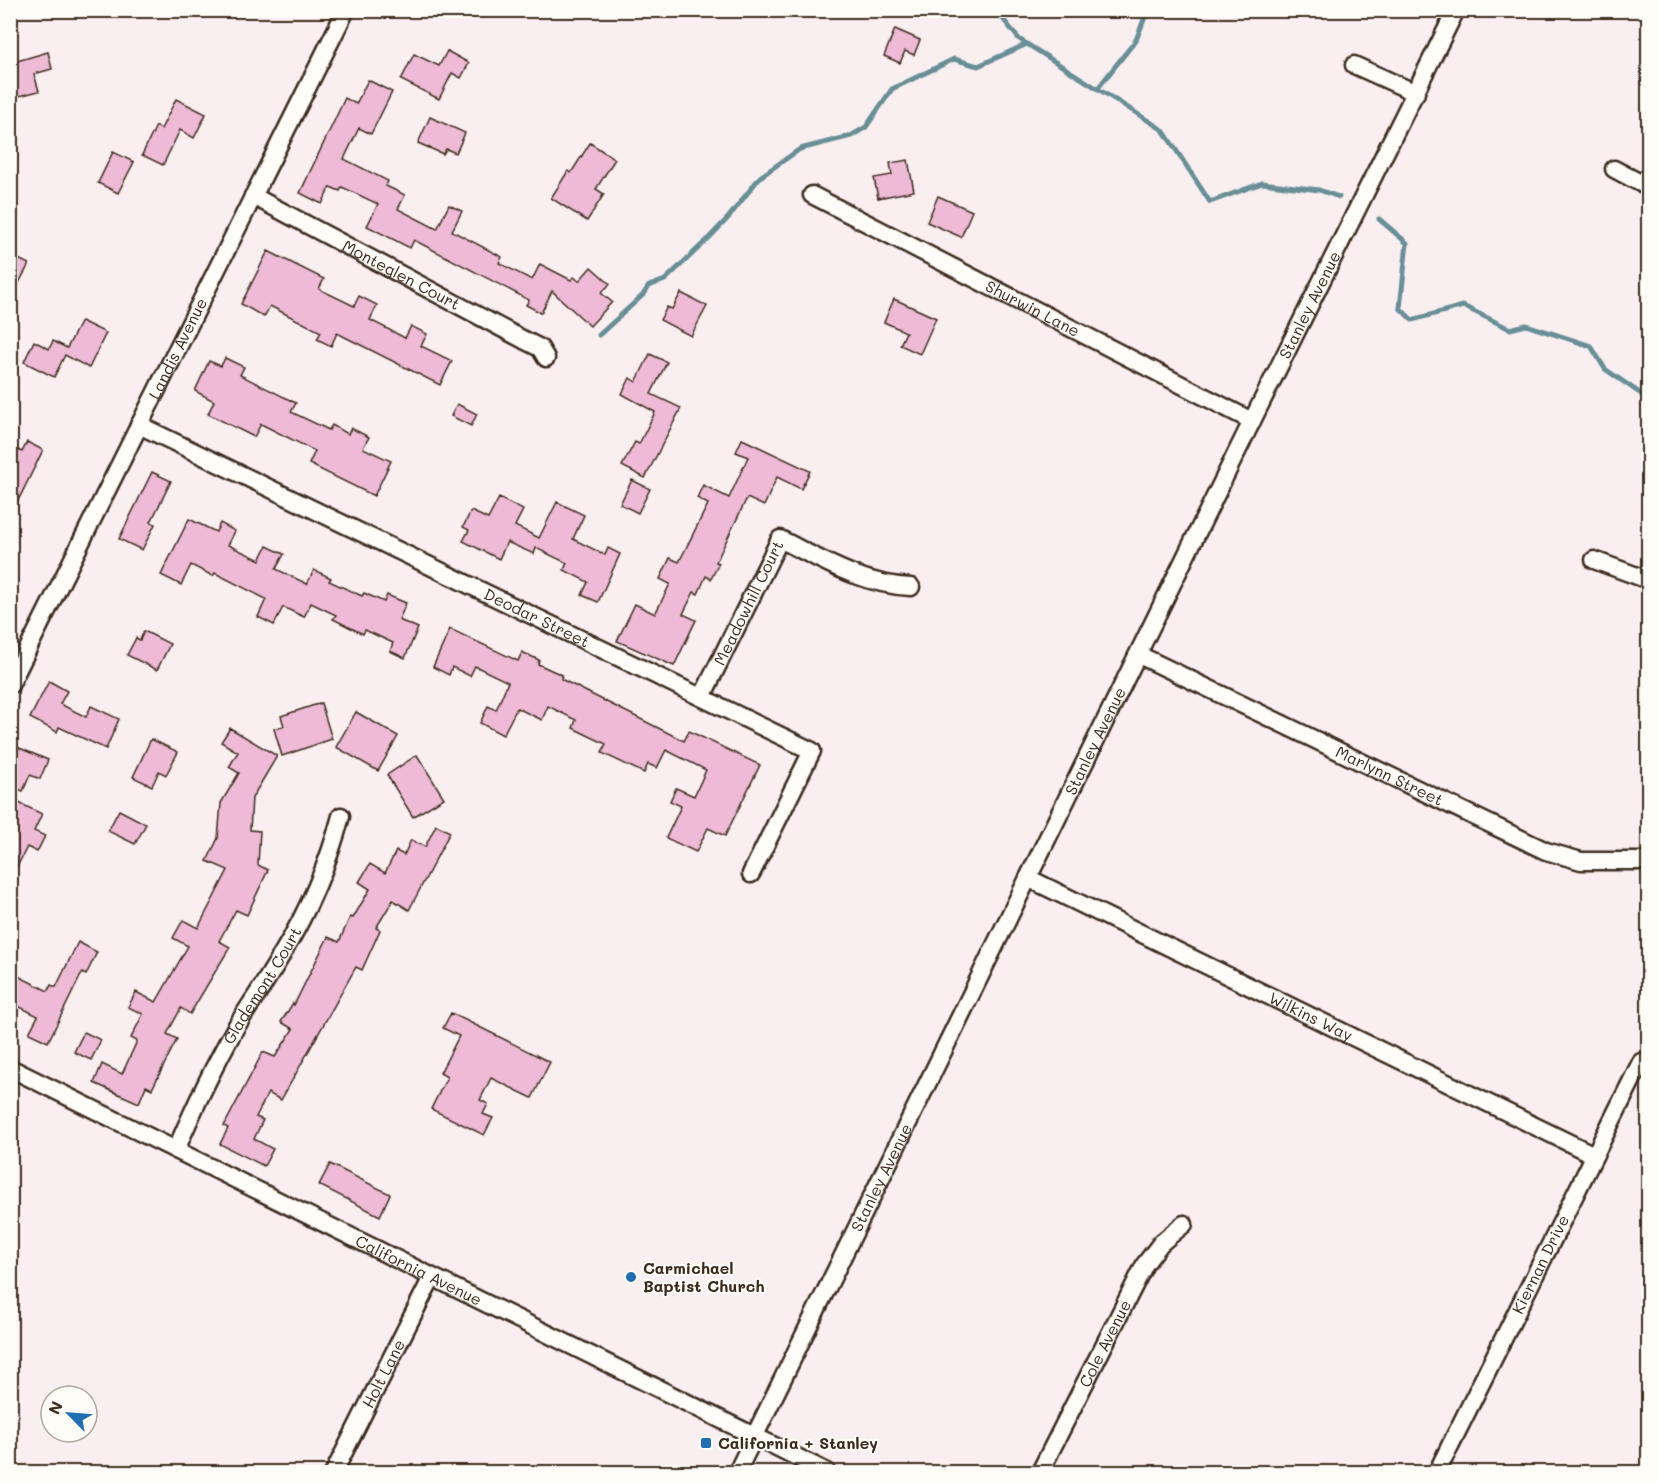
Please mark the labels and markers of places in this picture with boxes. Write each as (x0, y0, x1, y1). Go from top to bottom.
place label: Carmichael Baptist Church (643, 1257, 765, 1296)
marker: Carmichael Baptist Church (624, 1270, 638, 1284)
place label: California + Stanley (718, 1432, 878, 1453)
marker: California + Stanley (699, 1436, 713, 1450)

